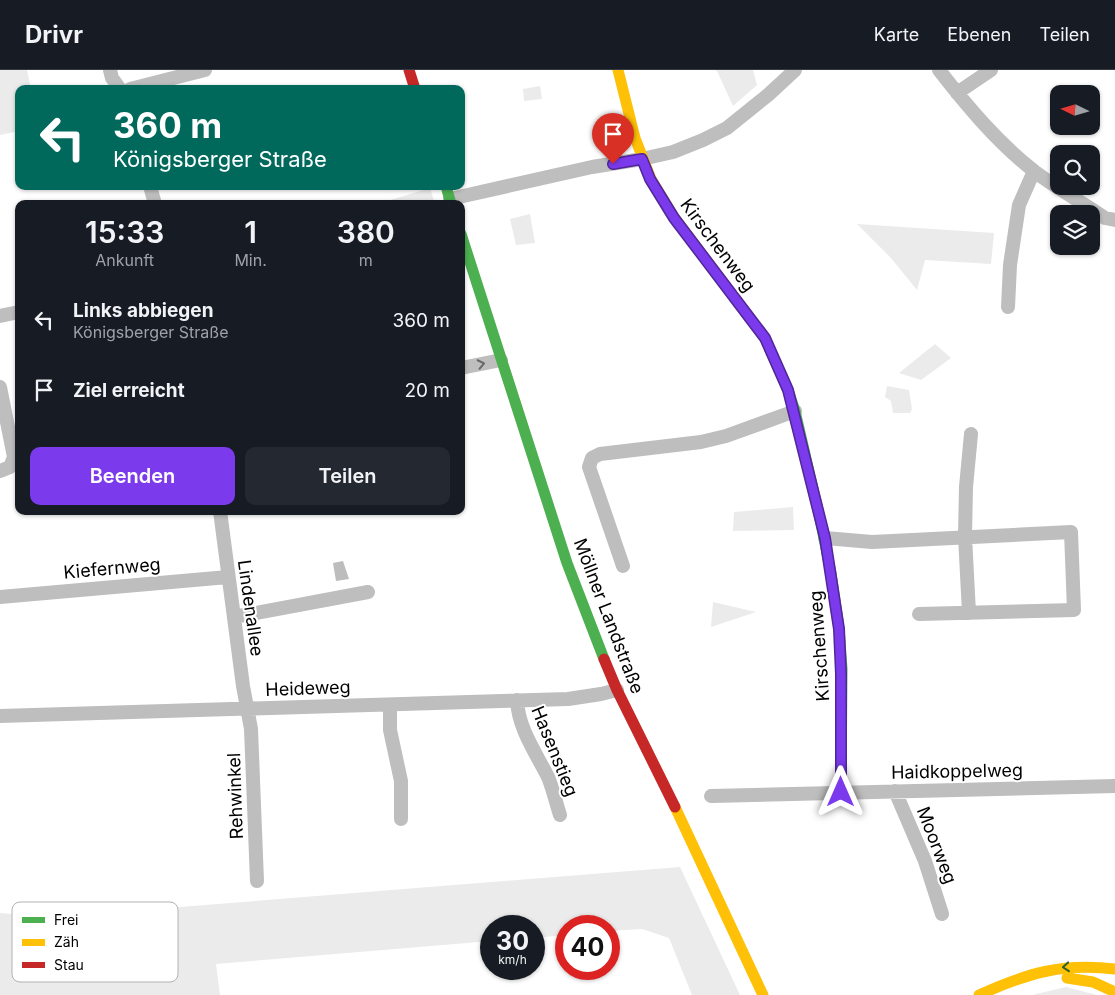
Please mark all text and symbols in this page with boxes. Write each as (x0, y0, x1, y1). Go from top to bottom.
text: Drivr (25, 20, 83, 49)
text: Karte (874, 24, 919, 45)
text: Ebenen (947, 24, 1011, 45)
text: Teilen (1039, 24, 1090, 45)
north arrow (1050, 85, 1100, 135)
map controls (1050, 85, 1100, 255)
text: 360 m (113, 104, 222, 146)
icon: left (30, 105, 95, 170)
pin (592, 113, 634, 164)
icon: arrive (599, 120, 627, 148)
button: search (1050, 145, 1100, 195)
text: Königsberger Straße (113, 146, 327, 172)
street label: Kirschenweg (676, 194, 760, 296)
button: layers (1050, 205, 1100, 255)
text: 15:33 (85, 214, 164, 250)
text: 1 (244, 214, 257, 250)
text: 380 (337, 214, 395, 250)
text: Ankunft (95, 250, 154, 270)
text: Min. (234, 250, 267, 270)
text: m (359, 250, 373, 270)
text: Links abbiegen (73, 299, 214, 322)
icon: left (30, 306, 58, 334)
text: 360 m (393, 309, 450, 332)
text: Königsberger Straße (73, 322, 229, 342)
one-way arrow (477, 359, 486, 370)
icon: arrive (30, 376, 58, 404)
text: Ziel erreicht (73, 379, 185, 402)
text: 20 m (404, 379, 450, 402)
button: Beenden (30, 447, 235, 505)
button: Teilen (245, 447, 450, 505)
street label: Möllner Landstraße (570, 535, 648, 697)
street label: Kiefernweg (63, 553, 161, 583)
street label: Lindenallee (234, 558, 268, 658)
street label: Kirschenweg (805, 590, 833, 702)
street label: Heideweg (265, 676, 351, 700)
street label: Hasenstieg (527, 703, 583, 799)
street label: Rehwinkel (223, 752, 247, 840)
street label: Haidkoppelweg (891, 759, 1023, 783)
position arrow (814, 765, 866, 817)
street label: Moorweg (913, 804, 961, 886)
legend (12, 902, 178, 982)
text: Frei (54, 911, 78, 928)
speed limit sign: 40 (555, 915, 620, 980)
text: 30 (496, 926, 529, 956)
text: Zäh (54, 933, 79, 950)
text: km/h (498, 952, 527, 967)
text: Stau (54, 956, 84, 973)
one-way arrow (1062, 961, 1070, 972)

